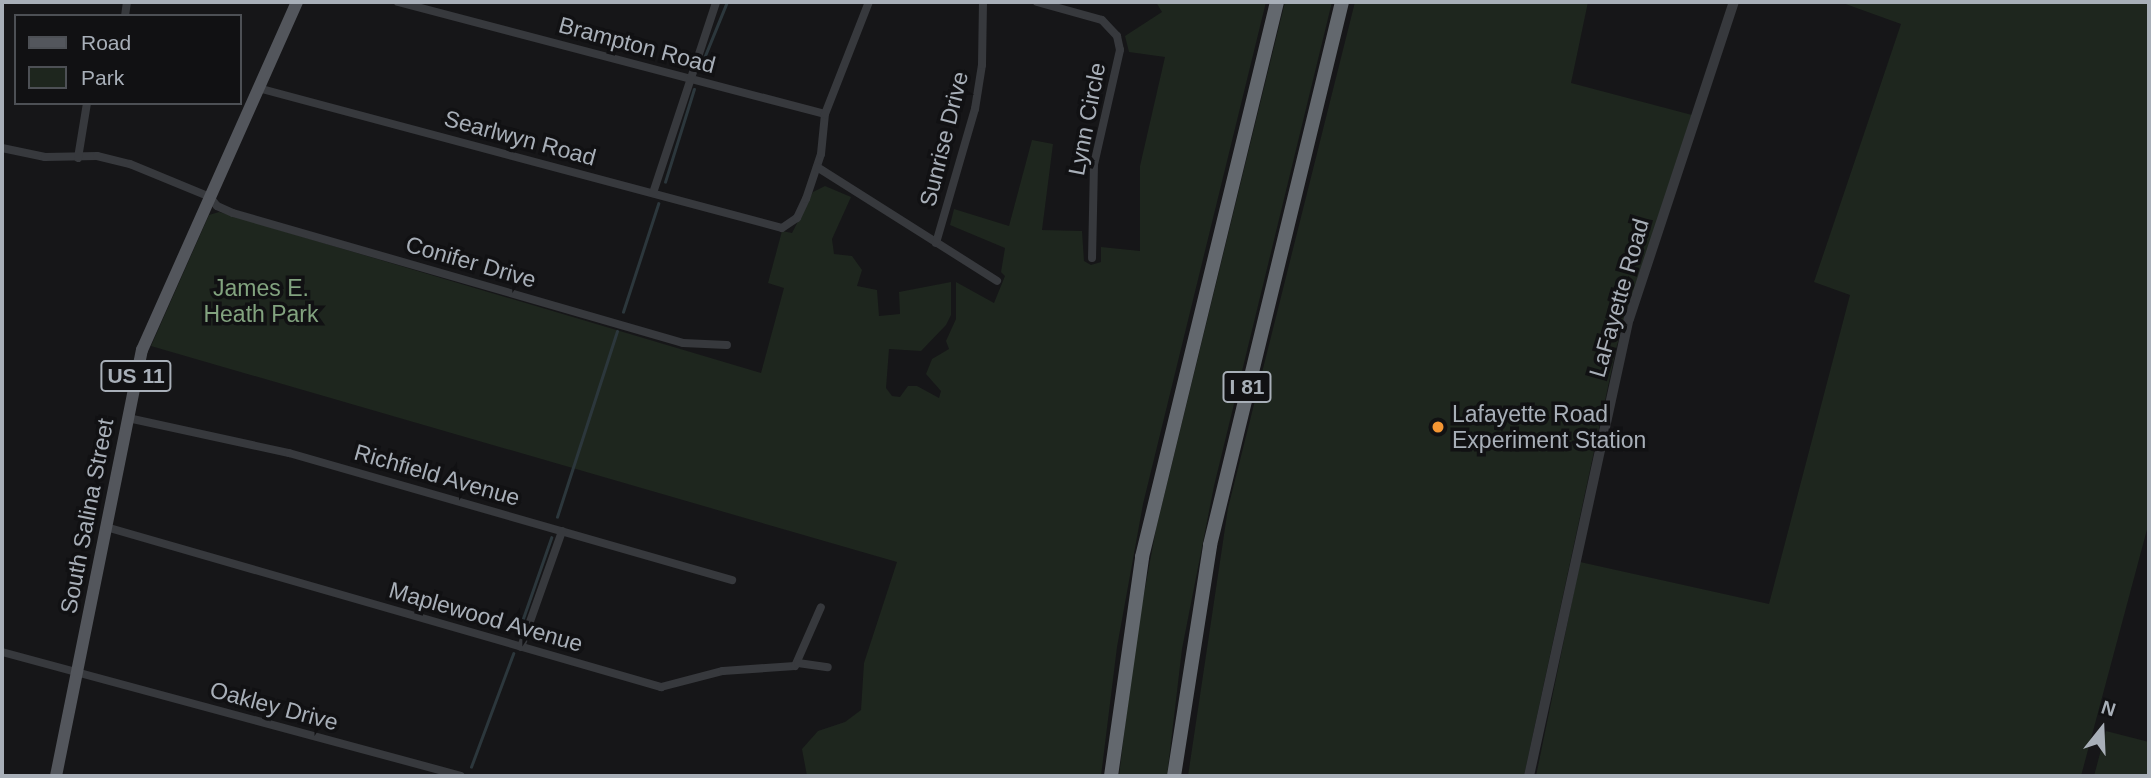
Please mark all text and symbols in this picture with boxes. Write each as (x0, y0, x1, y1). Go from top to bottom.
street label: Brampton Road (556, 11, 718, 79)
legend (14, 14, 242, 105)
text: Road (81, 31, 131, 54)
street label: Lynn Circle (1063, 60, 1111, 178)
text: Park (81, 66, 124, 89)
street label: Sunrise Drive (914, 69, 974, 209)
street label: Searlwyn Road (441, 104, 599, 172)
street label: LaFayette Road (1583, 216, 1655, 380)
street label: Conifer Drive (403, 230, 539, 294)
park label: James E. Heath Park (203, 274, 319, 328)
road number: US 11 (99, 358, 173, 394)
road number: I 81 (1221, 370, 1273, 404)
place label: Lafayette Road Experiment Station (1452, 400, 1646, 454)
street label: South Salina Street (55, 416, 119, 616)
marker: Lafayette Road Experiment Station (1430, 419, 1446, 435)
street label: Richfield Avenue (350, 438, 524, 512)
street label: Maplewood Avenue (385, 576, 587, 658)
street label: Oakley Drive (207, 676, 341, 736)
north arrow (2067, 694, 2137, 764)
text: N (2099, 696, 2118, 721)

